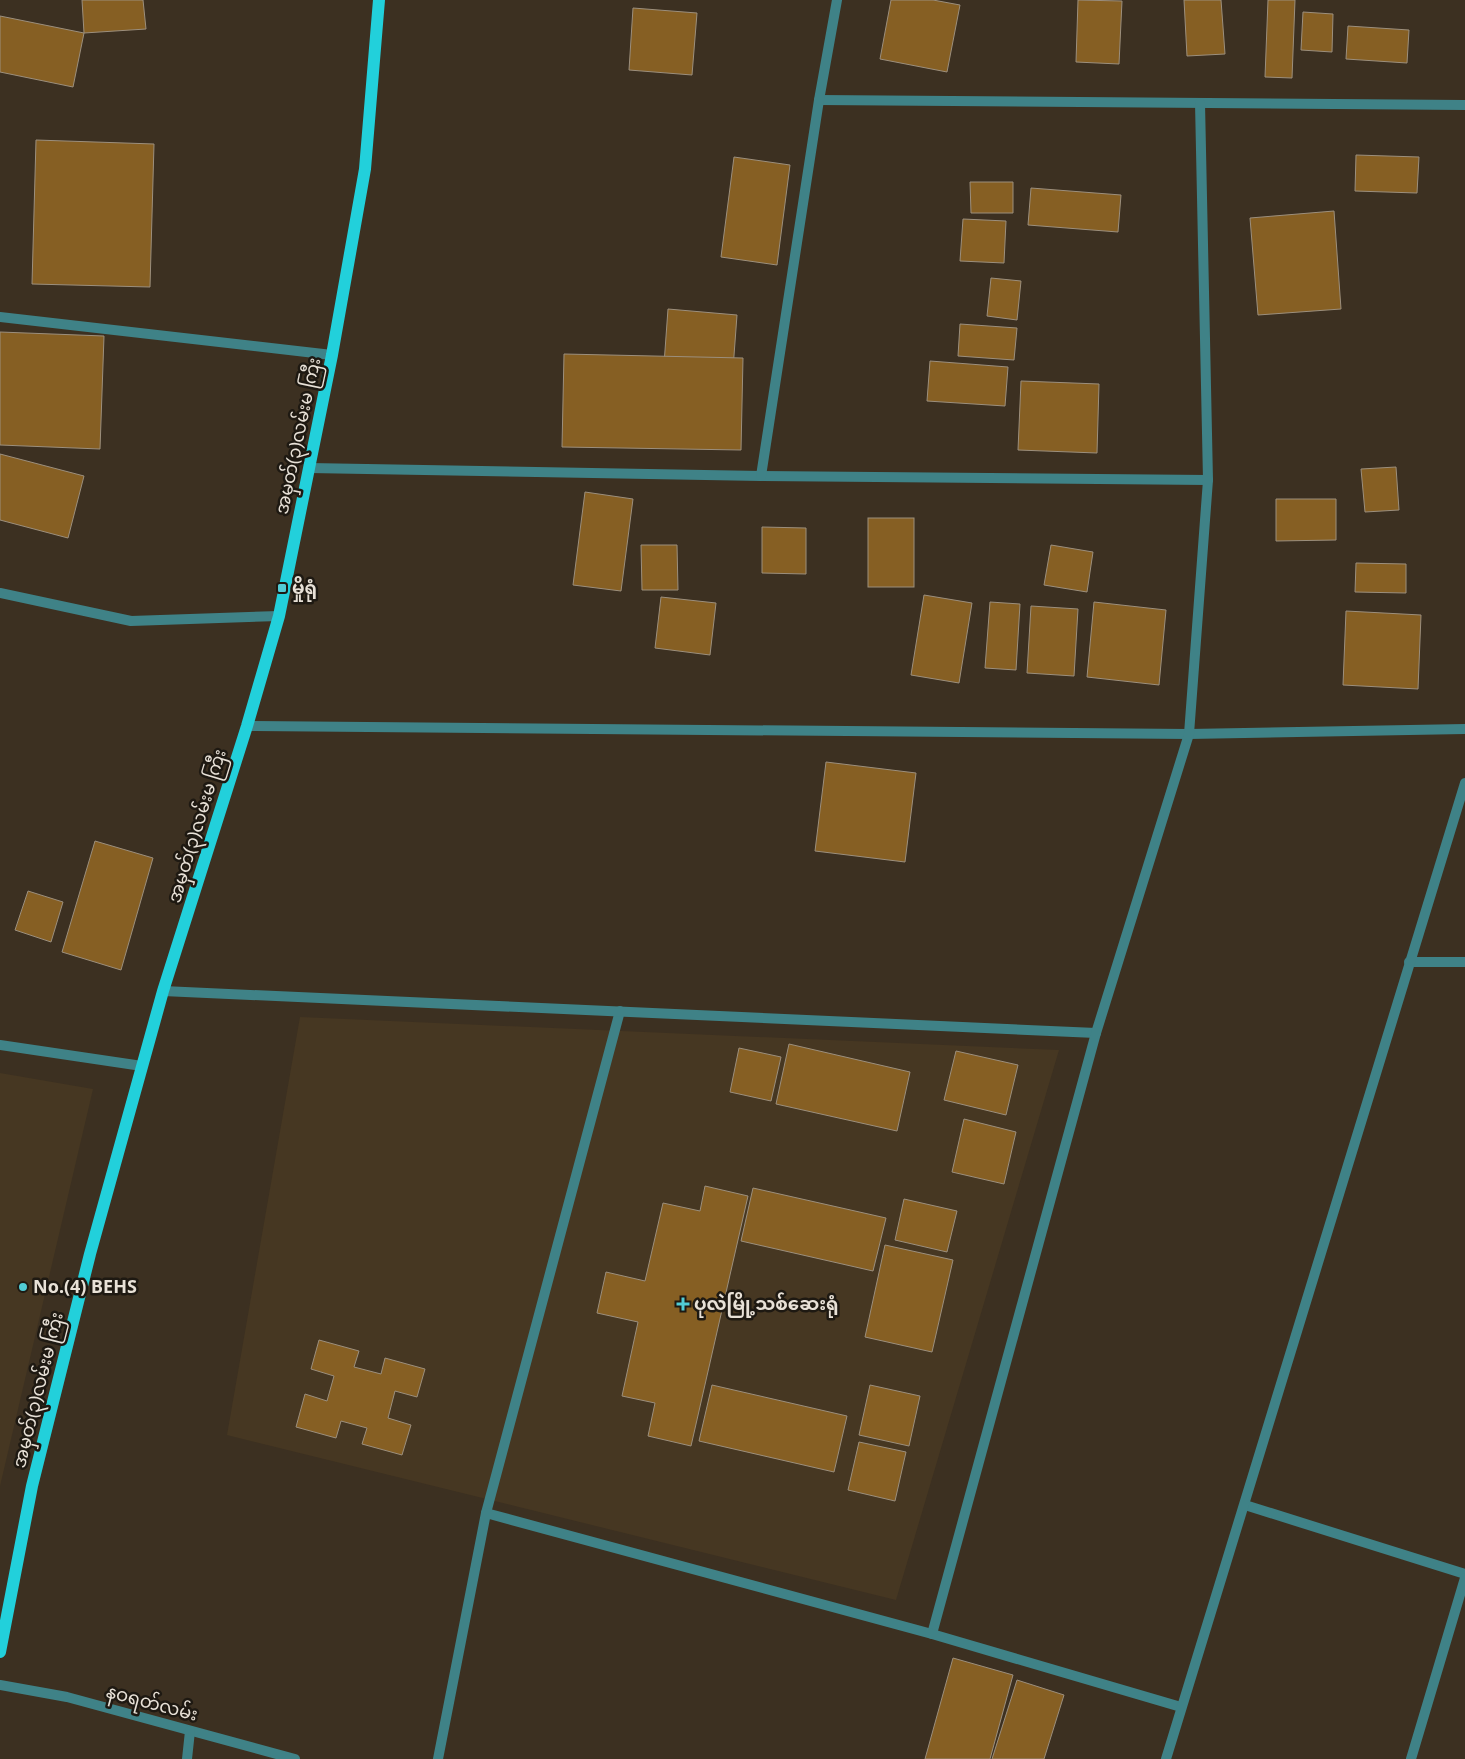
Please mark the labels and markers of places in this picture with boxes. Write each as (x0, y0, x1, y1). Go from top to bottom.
place label: မှိုရုံ (292, 575, 317, 602)
marker: မှိုရုံ (276, 582, 288, 594)
place label: No.(4) BEHS (33, 1274, 137, 1298)
marker: No.(4) BEHS (17, 1281, 29, 1293)
place label: ပုလဲမြို့သစ်ဆေးရုံ (694, 1291, 839, 1318)
marker: ပုလဲမြို့သစ်ဆေးရုံ (676, 1297, 690, 1311)

